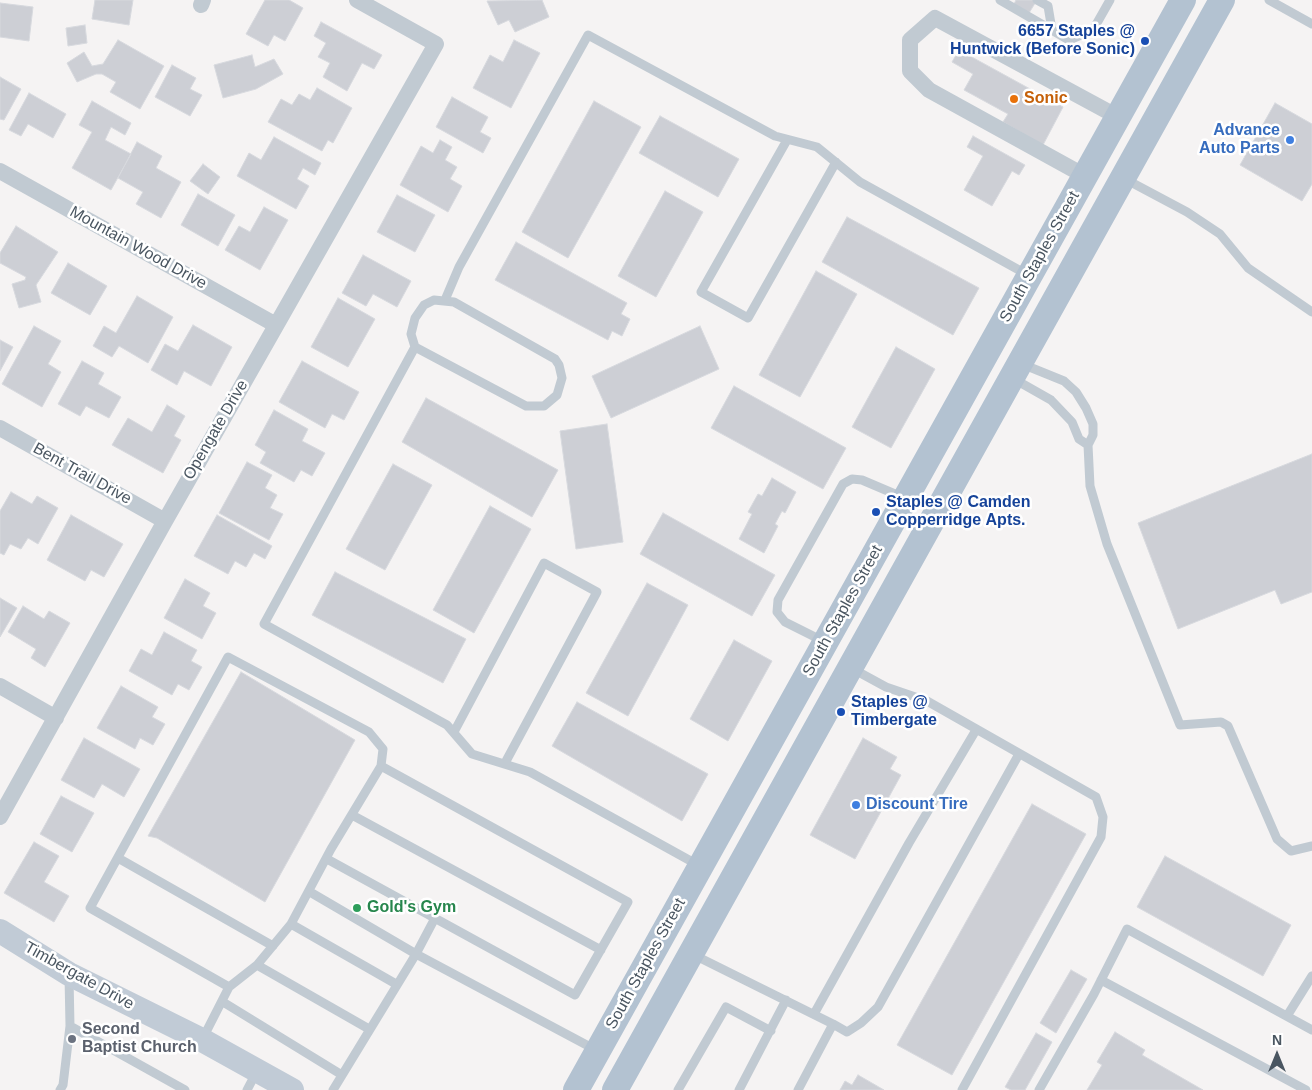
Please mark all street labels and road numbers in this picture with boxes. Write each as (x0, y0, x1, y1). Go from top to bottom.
street label: South Staples Street (996, 188, 1084, 326)
street label: Mountain Wood Drive (66, 202, 210, 294)
street label: Opengate Drive (180, 377, 252, 483)
street label: Bent Trail Drive (29, 439, 135, 509)
street label: South Staples Street (799, 542, 887, 680)
street label: South Staples Street (602, 895, 690, 1033)
street label: Timbergate Drive (21, 938, 137, 1014)

